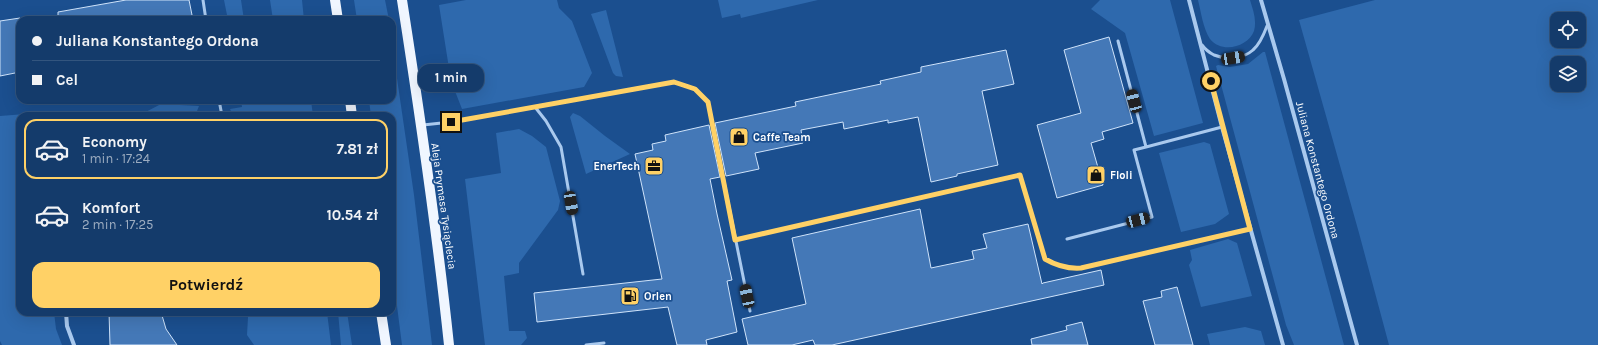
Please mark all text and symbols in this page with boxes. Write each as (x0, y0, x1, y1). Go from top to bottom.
map controls (1550, 12, 1586, 92)
button: locate (1550, 12, 1586, 48)
text: Juliana Konstantego Ordona (56, 32, 259, 50)
car (1220, 50, 1246, 66)
button: layers (1550, 56, 1586, 92)
callout: 1 min (418, 64, 484, 92)
text: 1 min (435, 70, 467, 85)
text: Cel (56, 71, 78, 89)
route start (1202, 72, 1220, 90)
car (1125, 88, 1143, 114)
street label: Juliana Konstantego Ordona (1293, 100, 1342, 240)
route end (442, 113, 460, 131)
shop icon: Caffe Team (728, 126, 750, 148)
icon: car (34, 131, 70, 167)
place label: Caffe Team (753, 131, 811, 144)
text: Economy (82, 133, 147, 151)
text: 7.81 zł (336, 140, 378, 158)
street label: Aleja Prymasa Tysiąclecia (428, 142, 459, 270)
text: 1 min · 17:24 (82, 151, 150, 166)
office icon: EnerTech (643, 155, 665, 177)
place label: EnerTech (593, 160, 640, 173)
shop icon: Floli (1085, 164, 1107, 186)
place label: Floli (1110, 169, 1133, 182)
car (563, 190, 579, 216)
icon: car (34, 197, 70, 233)
text: Komfort (82, 199, 140, 217)
text: 10.54 zł (326, 206, 378, 224)
car (1125, 211, 1151, 229)
text: 2 min · 17:25 (82, 217, 153, 232)
button: Potwierdź (32, 262, 380, 308)
car (739, 283, 755, 309)
fuel station icon: Orlen (619, 285, 641, 307)
place label: Orlen (644, 290, 672, 303)

